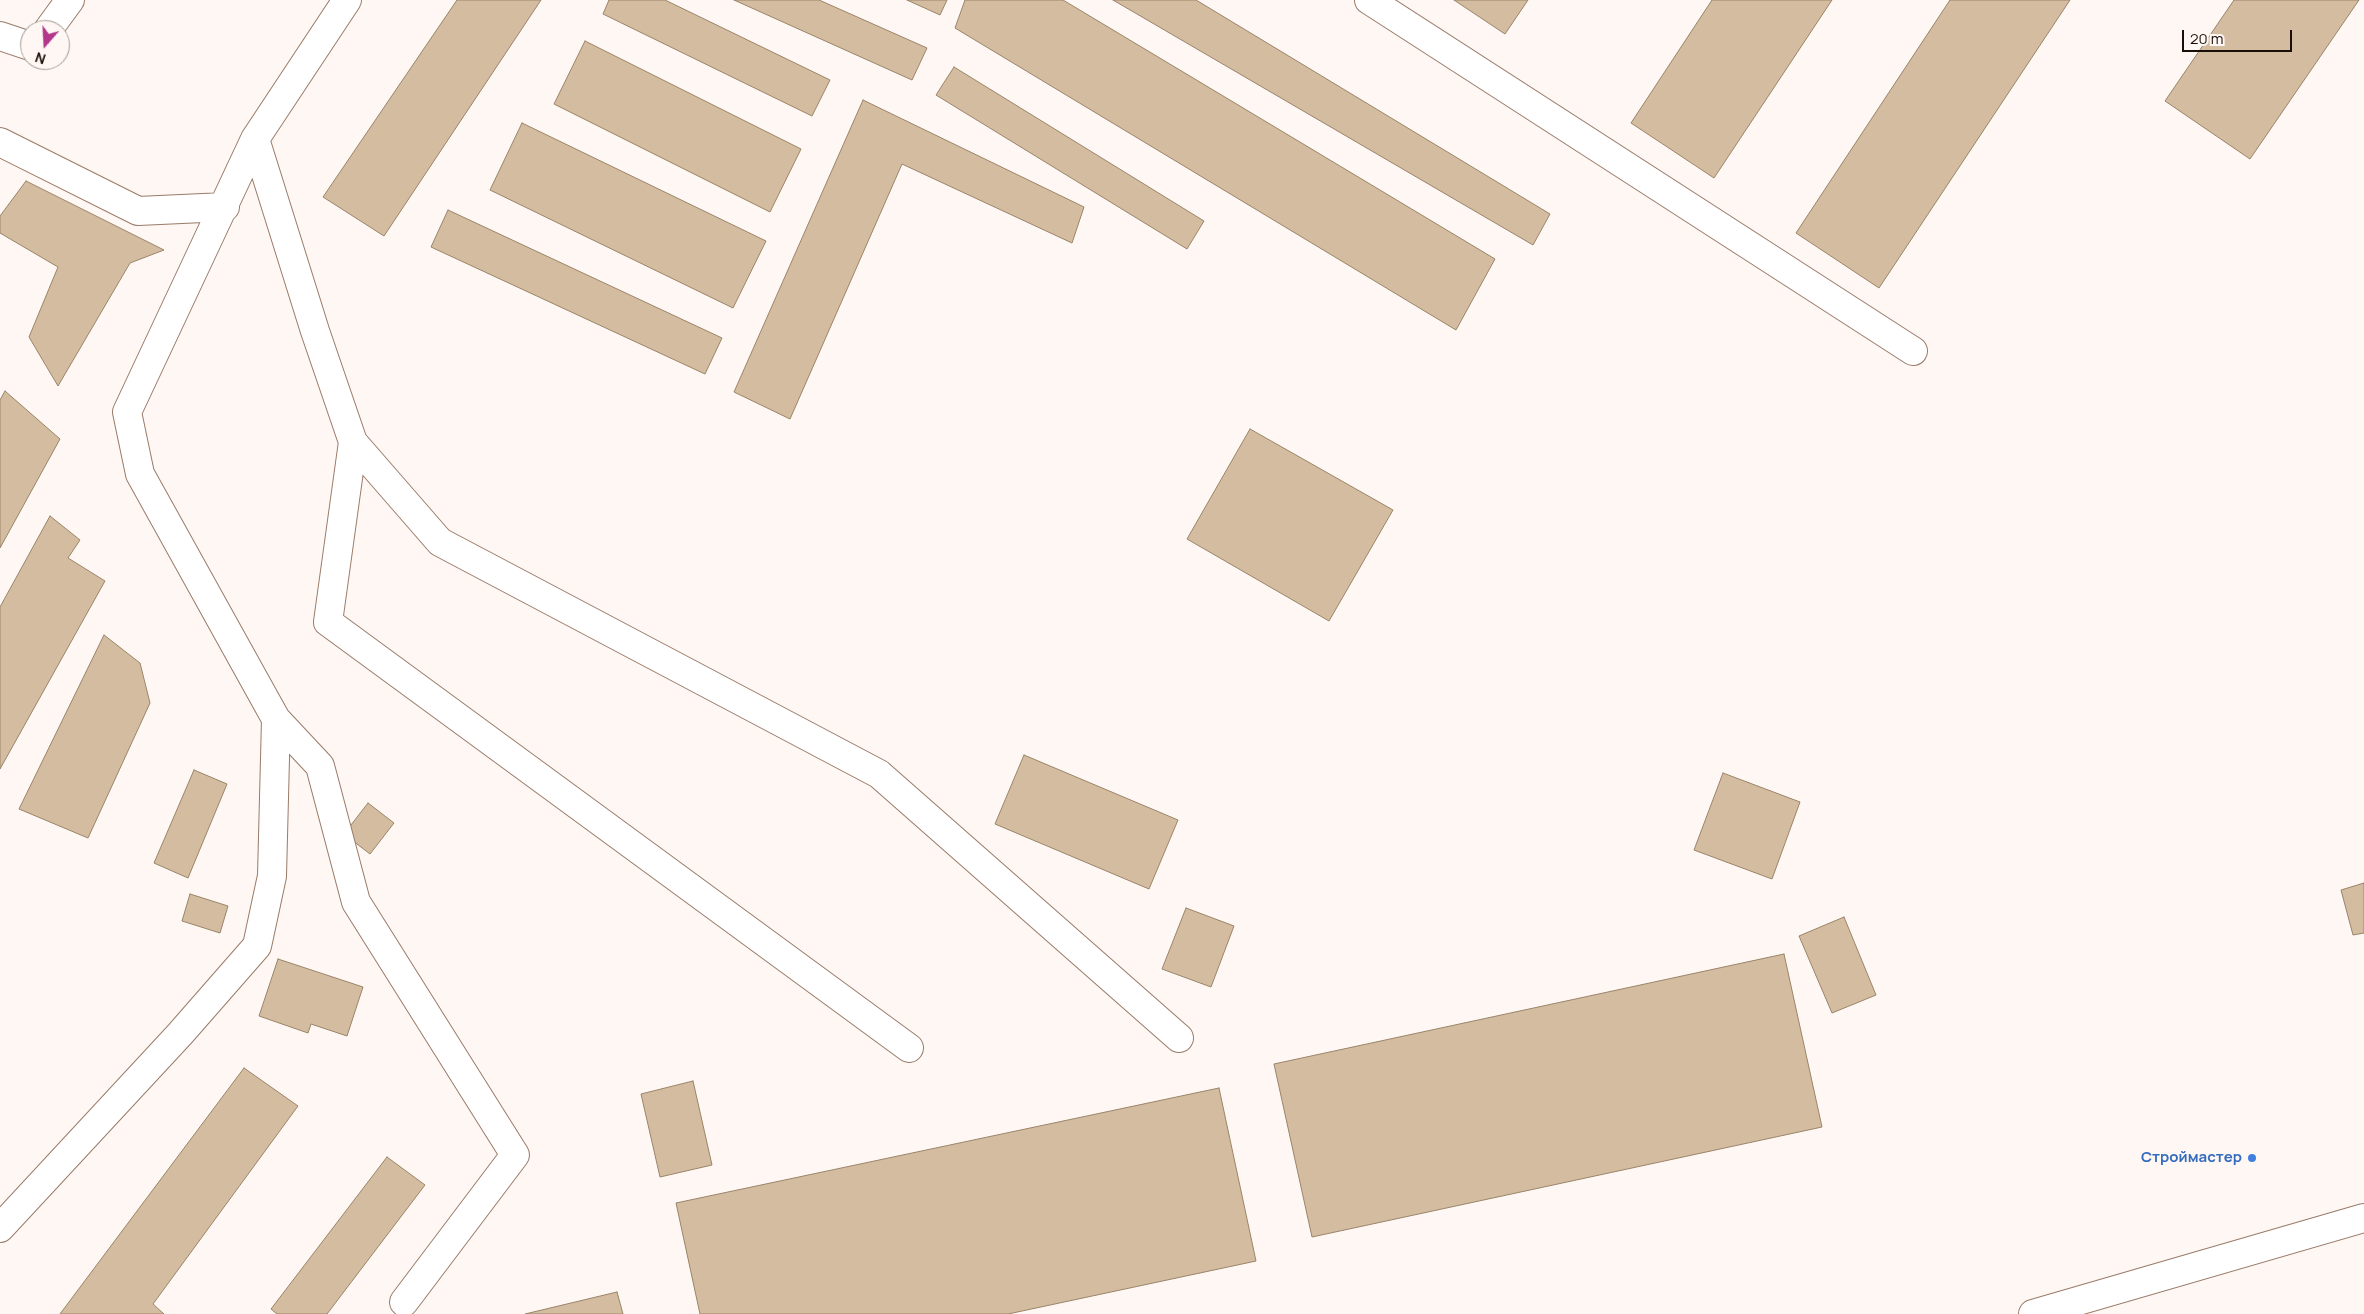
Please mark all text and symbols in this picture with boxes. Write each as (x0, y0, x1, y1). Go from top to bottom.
north arrow (20, 20, 70, 70)
scale bar (2184, 20, 2294, 52)
text: 20 m (2190, 28, 2223, 49)
text: N (32, 48, 48, 69)
place label: Строймастер (2141, 1149, 2242, 1167)
marker: Строймастер (2246, 1152, 2258, 1164)

